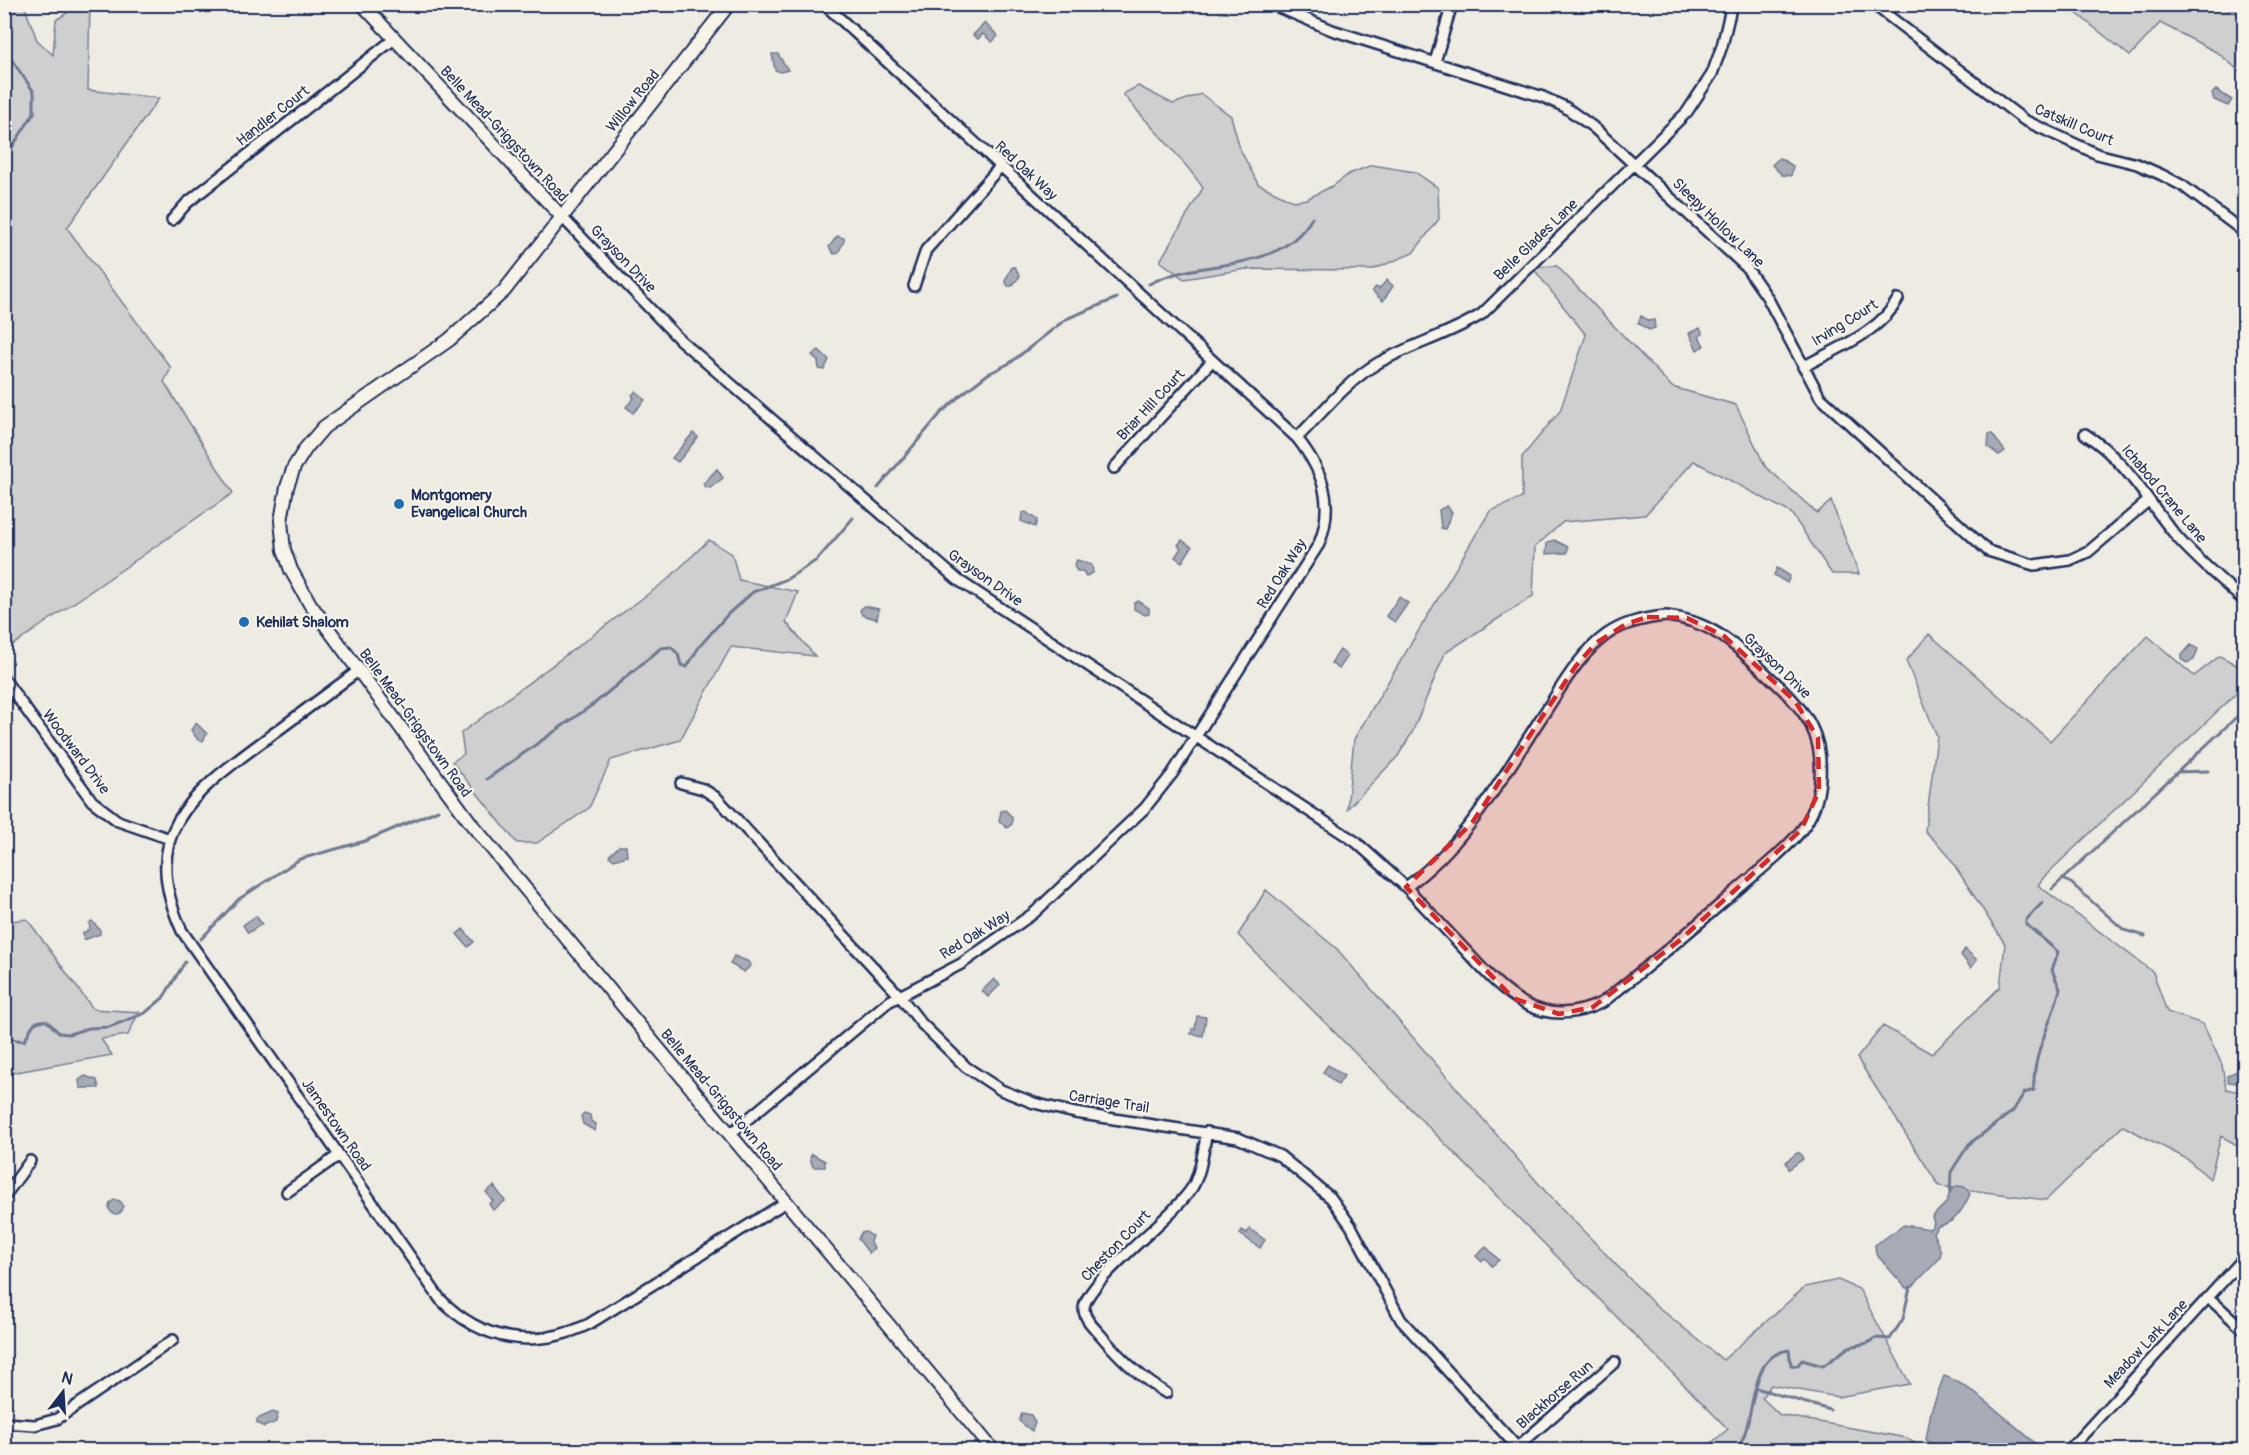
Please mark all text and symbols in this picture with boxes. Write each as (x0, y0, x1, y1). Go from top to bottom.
street label: Belle Mead-Griggstown Road (436, 62, 572, 206)
street label: Willow Road (602, 66, 664, 136)
street label: Handler Court (233, 81, 314, 150)
street label: Catskill Court (2032, 100, 2117, 151)
street label: Red Oak Way (991, 137, 1062, 205)
street label: Sleepy Hollow Lane (1668, 174, 1768, 272)
street label: Belle Glades Lane (1490, 195, 1583, 285)
street label: Grayson Drive (586, 221, 660, 297)
street label: Irving Court (1808, 295, 1882, 351)
street label: Briar Hill Court (1113, 365, 1190, 445)
street label: Ichabod Crane Lane (2117, 441, 2211, 548)
place label: Montgomery Evangelical Church (411, 486, 527, 522)
marker: Montgomery Evangelical Church (392, 497, 406, 511)
street label: Red Oak Way (1253, 535, 1311, 612)
street label: Grayson Drive (944, 545, 1027, 611)
place label: Kehilat Shalom (256, 613, 349, 632)
marker: Kehilat Shalom (237, 615, 251, 629)
street label: Grayson Drive (1739, 629, 1815, 703)
street label: Belle Mead-Griggstown Road (355, 645, 475, 801)
street label: Woodward Drive (38, 706, 114, 799)
street label: Red Oak Way (937, 906, 1014, 964)
street label: Belle Mead-Griggstown Road (656, 1025, 786, 1175)
street label: Jamestown Road (297, 1075, 375, 1175)
street label: Carriage Trail (1067, 1086, 1151, 1118)
street label: Cheston Court (1077, 1206, 1156, 1286)
street label: Meadow Lark Lane (2100, 1295, 2192, 1392)
street label: Blackhorse Run (1513, 1357, 1597, 1433)
north arrow (33, 1362, 93, 1422)
text: N (59, 1367, 75, 1390)

